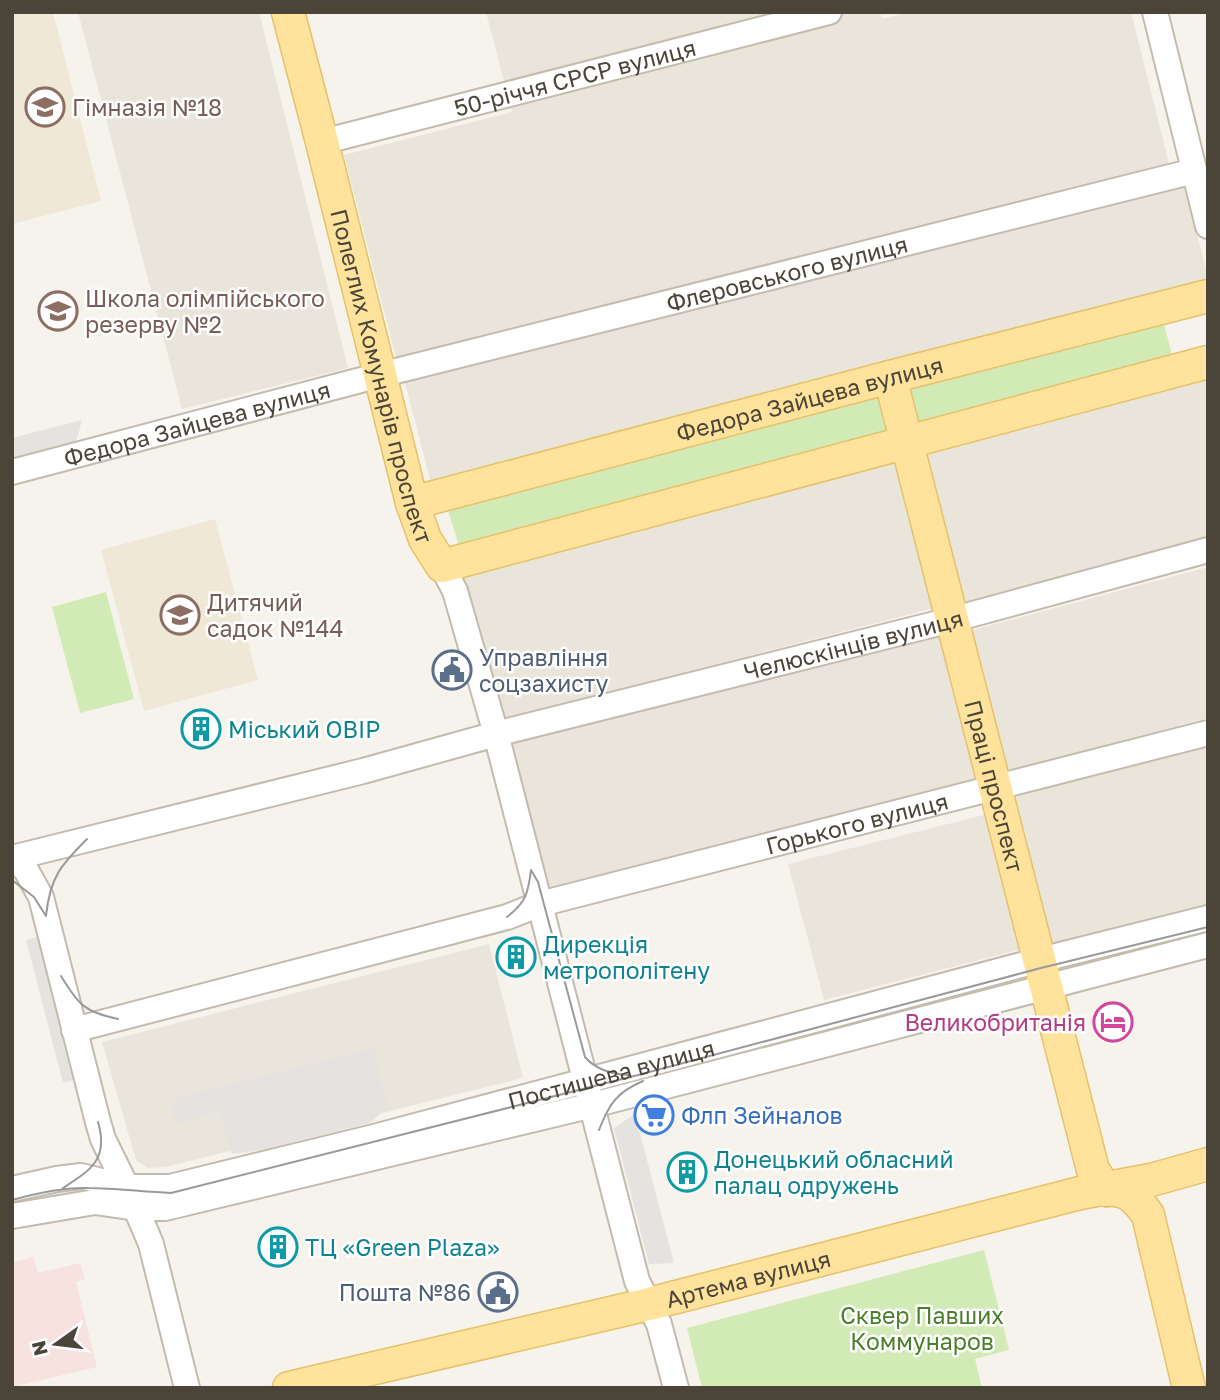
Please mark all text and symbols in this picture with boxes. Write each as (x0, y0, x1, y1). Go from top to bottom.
street label: 50-річчя СРСР вулиця (451, 33, 699, 122)
school or university icon: Гімназія №18 (24, 86, 66, 128)
place label: Гімназія №18 (72, 93, 222, 121)
street label: Полеглих Комунарів проспект (325, 206, 439, 547)
street label: Флеровського вулиця (663, 229, 911, 317)
place label: Школа олімпійського резерву №2 (85, 284, 325, 338)
school or university icon: Школа олімпійського резерву №2 (37, 290, 79, 332)
street label: Федора Зайцева вулиця (673, 350, 946, 447)
street label: Федора Зайцева вулиця (60, 375, 333, 472)
place label: Дитячий садок №144 (207, 588, 344, 642)
school or university icon: Дитячий садок №144 (159, 594, 201, 636)
street label: Челюскінців вулиця (741, 603, 966, 685)
place label: Управління соцзахисту (479, 643, 609, 697)
public building icon: Управління соцзахисту (431, 649, 473, 691)
street label: Праці проспект (959, 697, 1030, 875)
building icon: Міський ОВІР (180, 708, 222, 750)
place label: Міський ОВІР (228, 715, 380, 743)
street label: Горького вулиця (763, 786, 951, 860)
place label: Дирекція метрополітену (543, 930, 710, 984)
building icon: Дирекція метрополітену (495, 936, 537, 978)
hotel icon: Великобританія (1092, 1001, 1134, 1043)
place label: Великобританія (904, 1008, 1086, 1036)
street label: Постишева вулиця (505, 1033, 718, 1115)
supermarket icon: Флп Зейналов (633, 1094, 675, 1136)
place label: Флп Зейналов (681, 1101, 842, 1129)
place label: Донецький обласний палац одружень (714, 1145, 953, 1199)
building icon: Донецький обласний палац одружень (666, 1151, 708, 1193)
building icon: ТЦ «Green Plaza» (257, 1226, 299, 1268)
place label: ТЦ «Green Plaza» (305, 1233, 500, 1261)
street label: Артема вулиця (663, 1244, 833, 1313)
public building icon: Пошта №86 (477, 1271, 519, 1313)
place label: Пошта №86 (339, 1278, 471, 1306)
park label: Сквер Павших Коммунаров (840, 1301, 1004, 1355)
north arrow (21, 1309, 91, 1379)
text: N (26, 1338, 52, 1358)

